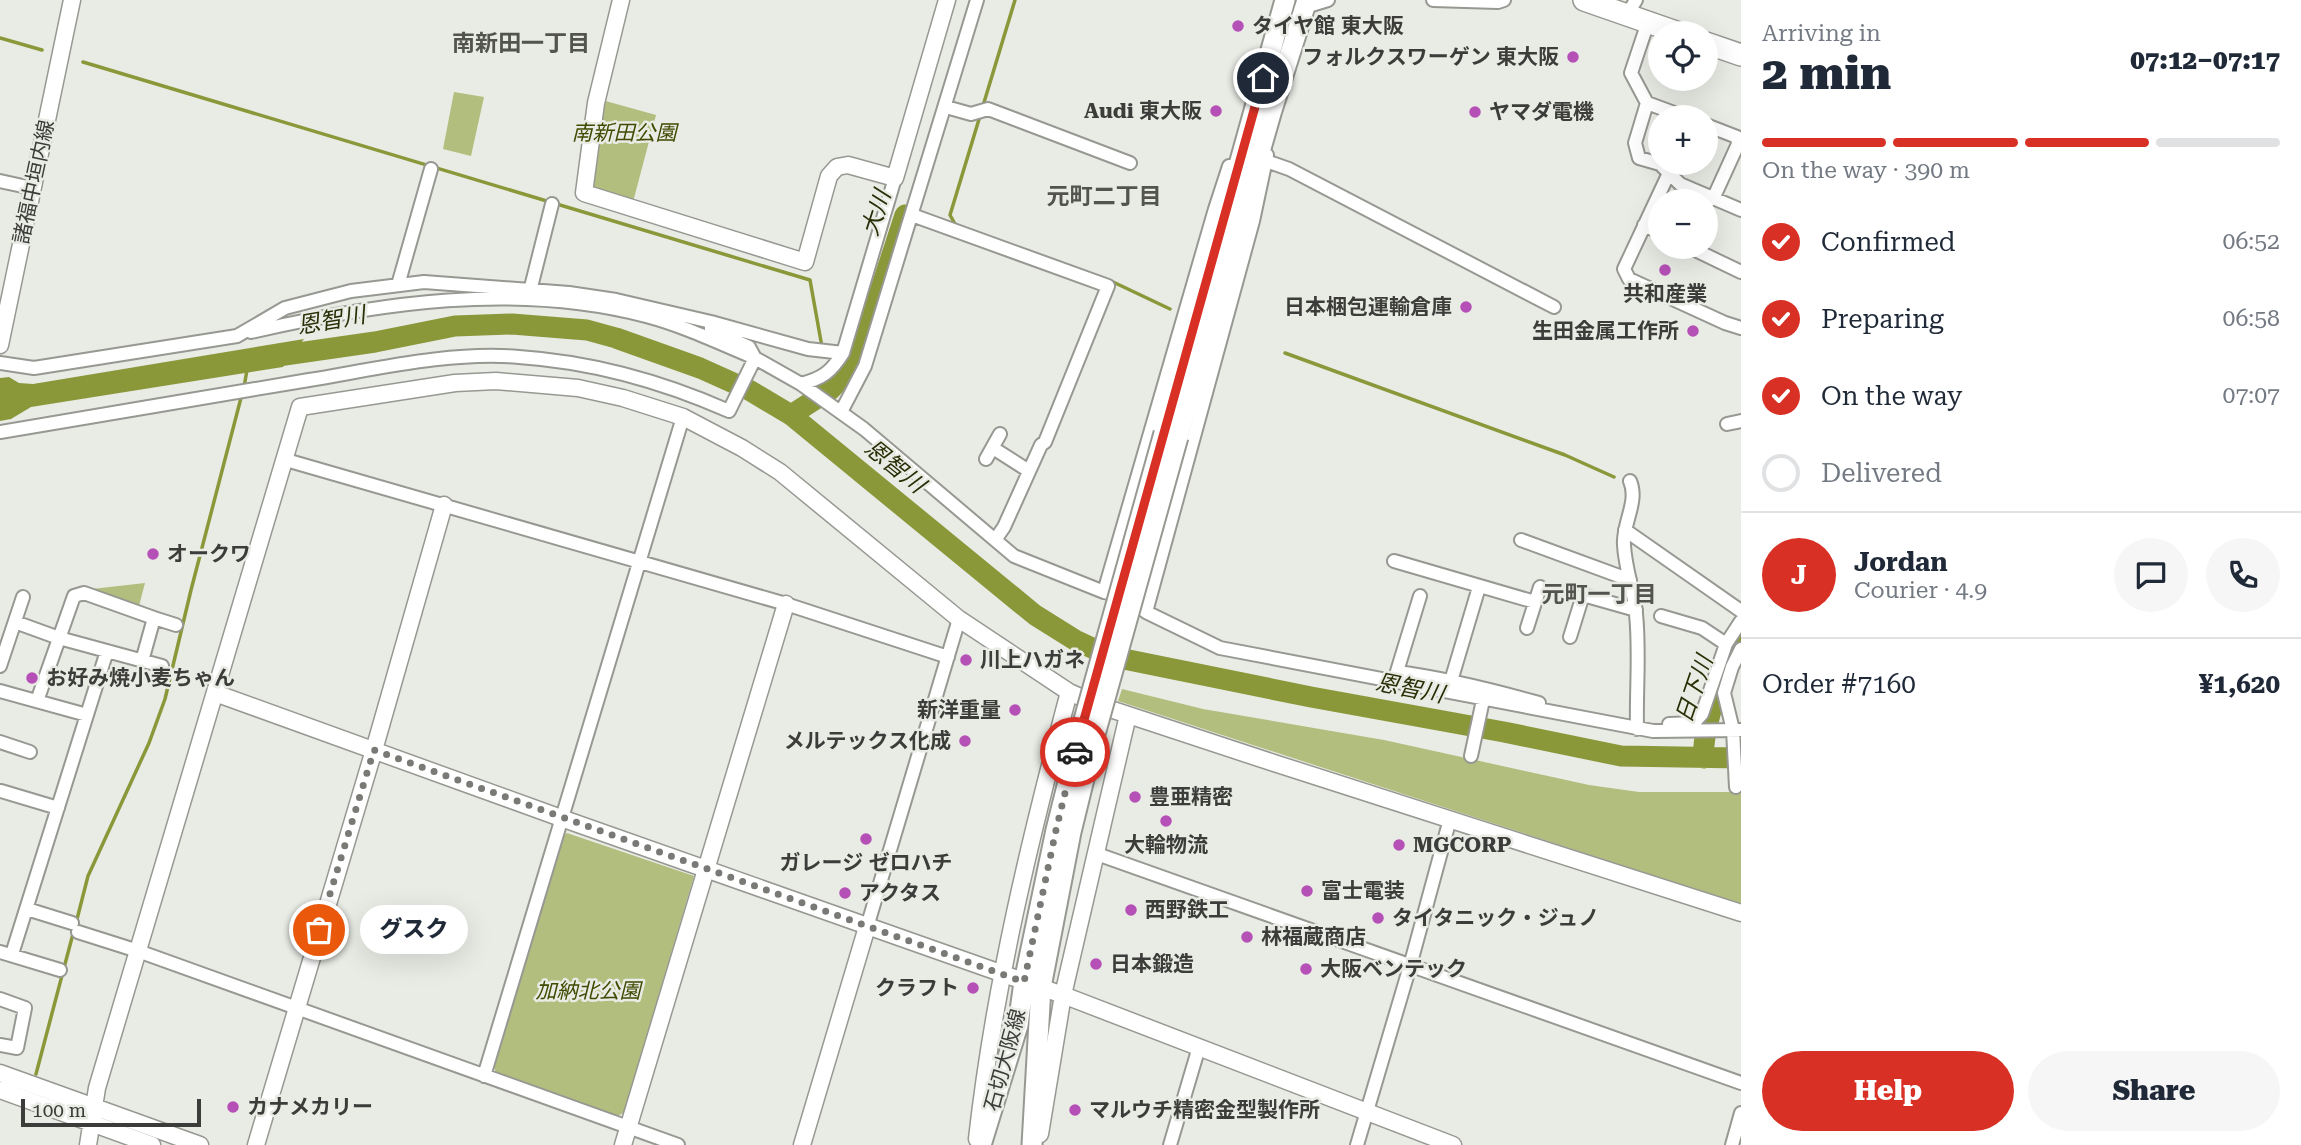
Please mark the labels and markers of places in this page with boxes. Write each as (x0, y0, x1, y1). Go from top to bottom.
place label: タイヤ館 東大阪 (1252, 14, 1404, 38)
marker: タイヤ館 東大阪 (1230, 18, 1246, 34)
place label: フォルクスワーゲン 東大阪 (1302, 45, 1559, 69)
pin (1233, 48, 1293, 108)
marker: フォルクスワーゲン 東大阪 (1565, 49, 1581, 65)
place label: Audi 東大阪 (1084, 99, 1202, 123)
place label: ヤマダ電機 (1489, 100, 1594, 124)
marker: Audi 東大阪 (1208, 103, 1224, 119)
marker: ヤマダ電機 (1467, 104, 1483, 120)
marker: 共和産業 (1657, 262, 1673, 278)
place label: 共和産業 (1623, 282, 1707, 306)
place label: 日本梱包運輸倉庫 (1284, 295, 1452, 319)
marker: 日本梱包運輸倉庫 (1458, 299, 1474, 315)
place label: 生田金属工作所 (1532, 319, 1679, 343)
marker: 生田金属工作所 (1685, 323, 1701, 339)
place label: オークワ (167, 542, 251, 566)
marker: オークワ (145, 546, 161, 562)
place label: 川上ハガネ (980, 648, 1085, 672)
marker: 川上ハガネ (958, 652, 974, 668)
place label: お好み焼小麦ちゃん (46, 666, 235, 690)
marker: お好み焼小麦ちゃん (24, 670, 40, 686)
place label: 新洋重量 (917, 698, 1001, 722)
marker: 新洋重量 (1007, 702, 1023, 718)
place label: メルテックス化成 (784, 729, 951, 753)
marker: メルテックス化成 (957, 733, 973, 749)
place label: 豊亜精密 (1149, 785, 1233, 809)
marker: 豊亜精密 (1127, 789, 1143, 805)
marker: 大輪物流 (1158, 813, 1174, 829)
marker: ガレージ ゼロハチ (858, 831, 874, 847)
place label: 大輪物流 (1124, 833, 1208, 857)
place label: MGCORP (1413, 833, 1512, 857)
marker: MGCORP (1391, 837, 1407, 853)
place label: ガレージ ゼロハチ (780, 851, 952, 875)
place label: 富士電装 (1321, 879, 1405, 903)
place label: アクタス (859, 881, 941, 905)
marker: 富士電装 (1299, 883, 1315, 899)
marker: アクタス (837, 885, 853, 901)
place label: 西野鉄工 (1145, 898, 1229, 922)
pin (289, 900, 349, 960)
marker: 西野鉄工 (1123, 902, 1139, 918)
callout: グスク (361, 906, 470, 954)
place label: タイタニック・ジュノ (1392, 906, 1599, 930)
marker: タイタニック・ジュノ (1370, 910, 1386, 926)
place label: 林福蔵商店 (1261, 925, 1366, 949)
marker: 林福蔵商店 (1239, 929, 1255, 945)
place label: 日本鍛造 (1110, 952, 1194, 976)
marker: 日本鍛造 (1088, 956, 1104, 972)
place label: 大阪ベンテック (1320, 957, 1467, 981)
marker: 大阪ベンテック (1298, 961, 1314, 977)
place label: クラフト (875, 976, 959, 1000)
marker: クラフト (965, 980, 981, 996)
place label: カナメカリー (247, 1095, 373, 1119)
place label: マルウチ精密金型製作所 (1089, 1098, 1320, 1122)
marker: カナメカリー (225, 1099, 241, 1115)
marker: マルウチ精密金型製作所 (1067, 1102, 1083, 1118)

